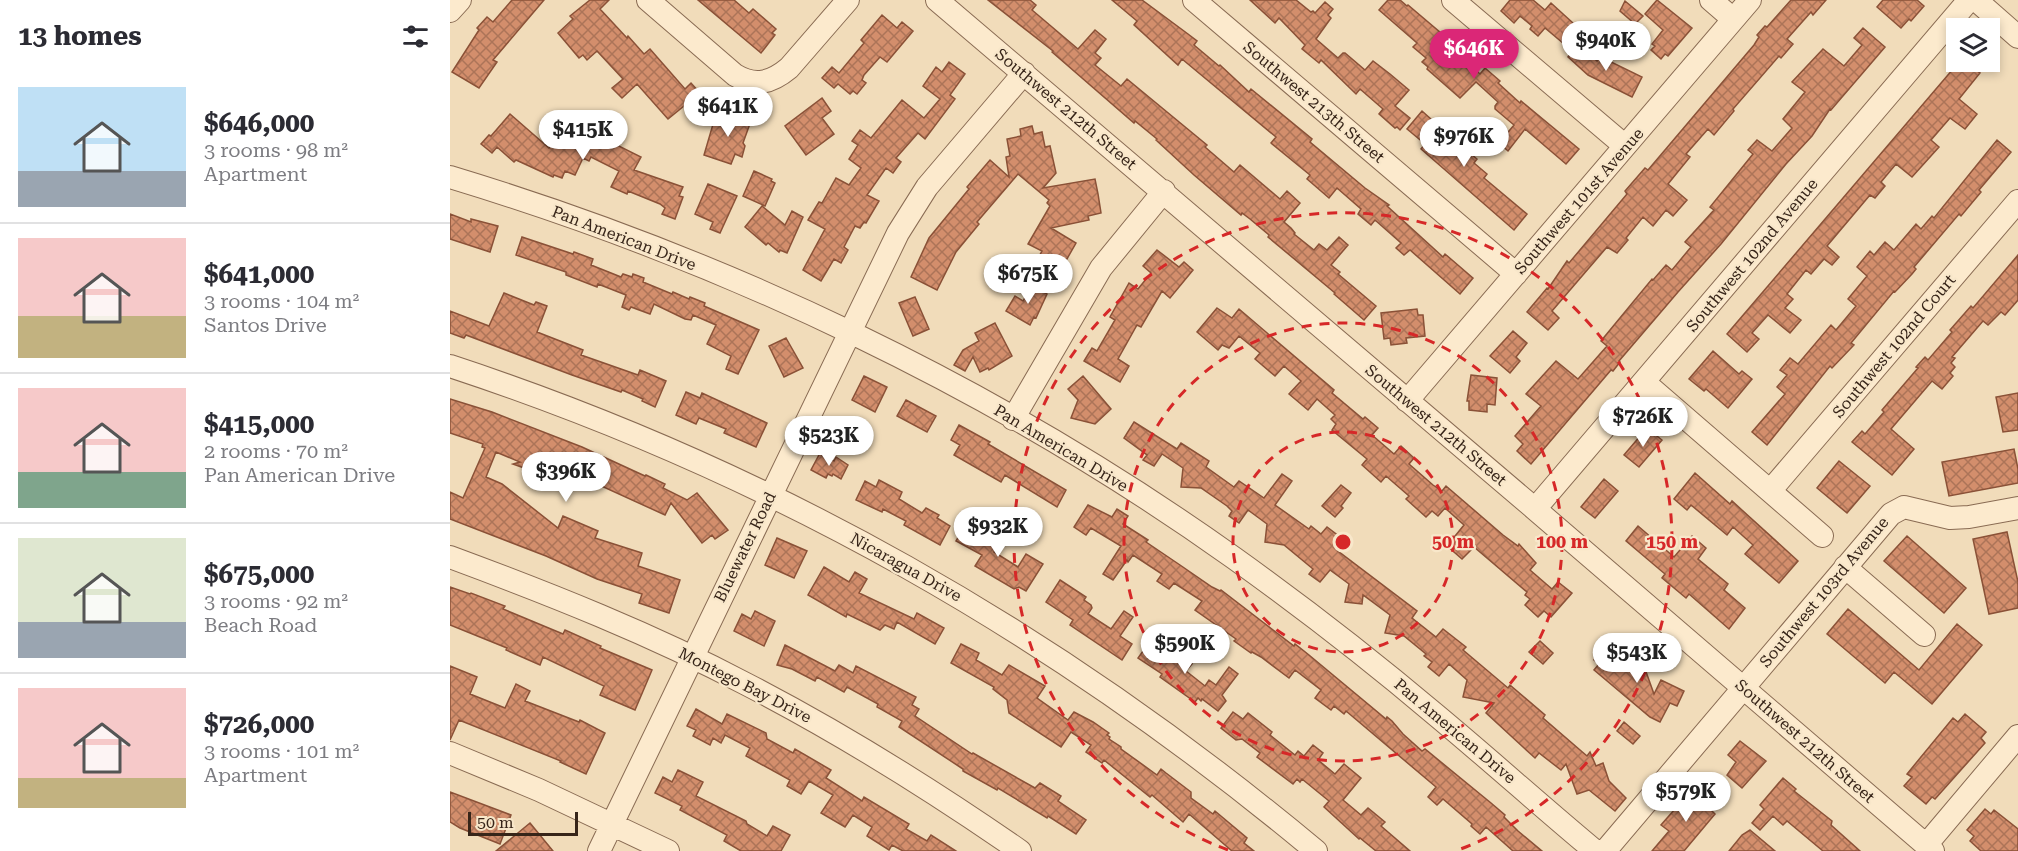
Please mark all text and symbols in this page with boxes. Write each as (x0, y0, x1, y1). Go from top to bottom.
map controls (1946, 18, 2000, 72)
button: layers (1946, 18, 2000, 72)
icon: filters (399, 20, 432, 53)
text: 13 homes (18, 21, 142, 51)
pin: $940K (1564, 21, 1648, 72)
text: $940K (1576, 28, 1636, 52)
pin: $646K (1432, 29, 1516, 80)
text: $646K (1444, 36, 1504, 60)
street label: Southwest 213th Street (1239, 37, 1389, 167)
street label: Southwest 212th Street (991, 44, 1141, 174)
pin: $641K (686, 87, 770, 138)
text: $641K (698, 94, 758, 118)
text: $646,000 (204, 108, 314, 138)
pin: $415K (541, 110, 625, 161)
icon: home (66, 111, 138, 183)
text: $415K (553, 117, 613, 141)
pin: $976K (1422, 117, 1506, 168)
text: $976K (1434, 124, 1494, 148)
street label: Southwest 101st Avenue (1510, 124, 1648, 278)
text: 3 rooms · 98 m² (204, 138, 348, 162)
text: Apartment (204, 162, 307, 186)
street label: Southwest 102nd Avenue (1682, 174, 1822, 336)
street label: Pan American Drive (549, 202, 699, 274)
pin: $675K (986, 254, 1070, 305)
text: $641,000 (204, 259, 314, 289)
text: $675K (998, 261, 1058, 285)
icon: home (66, 262, 138, 334)
street label: Southwest 102nd Court (1829, 270, 1960, 421)
text: 3 rooms · 104 m² (204, 289, 359, 313)
text: Santos Drive (204, 313, 327, 337)
street label: Southwest 212th Street (1361, 360, 1511, 490)
pin: $726K (1601, 397, 1685, 448)
street label: Pan American Drive (991, 400, 1132, 496)
text: $726K (1613, 404, 1673, 428)
text: $415,000 (204, 409, 314, 439)
icon: home (66, 412, 138, 484)
pin: $523K (787, 416, 871, 467)
text: $523K (799, 423, 859, 447)
text: 2 rooms · 70 m² (204, 439, 348, 463)
pin: $396K (524, 452, 608, 503)
text: $396K (536, 459, 596, 483)
text: Pan American Drive (204, 463, 395, 487)
street label: Bluewater Road (710, 489, 780, 605)
pin: $932K (956, 507, 1040, 558)
street label: Southwest 103rd Avenue (1756, 513, 1893, 671)
text: $932K (968, 514, 1028, 538)
street label: Nicaragua Drive (847, 529, 965, 606)
text: 50 m (1432, 531, 1475, 552)
text: 100 m (1536, 531, 1589, 552)
text: 150 m (1646, 531, 1699, 552)
centre of rings (1333, 532, 1353, 552)
text: $675,000 (204, 559, 314, 589)
icon: home (66, 562, 138, 634)
text: 3 rooms · 92 m² (204, 589, 348, 613)
text: Beach Road (204, 613, 317, 637)
pin: $590K (1143, 624, 1227, 675)
text: $590K (1155, 631, 1215, 655)
pin: $543K (1595, 633, 1679, 684)
text: $543K (1607, 640, 1667, 664)
street label: Montego Bay Drive (675, 643, 815, 727)
street label: Pan American Drive (1390, 675, 1520, 788)
street label: Southwest 212th Street (1731, 675, 1879, 807)
text: $726,000 (204, 709, 314, 739)
icon: home (66, 712, 138, 784)
text: 3 rooms · 101 m² (204, 739, 359, 763)
text: Apartment (204, 763, 307, 787)
pin: $579K (1644, 772, 1728, 823)
text: $579K (1656, 779, 1716, 803)
scale bar (468, 809, 578, 836)
text: 50 m (477, 813, 514, 832)

